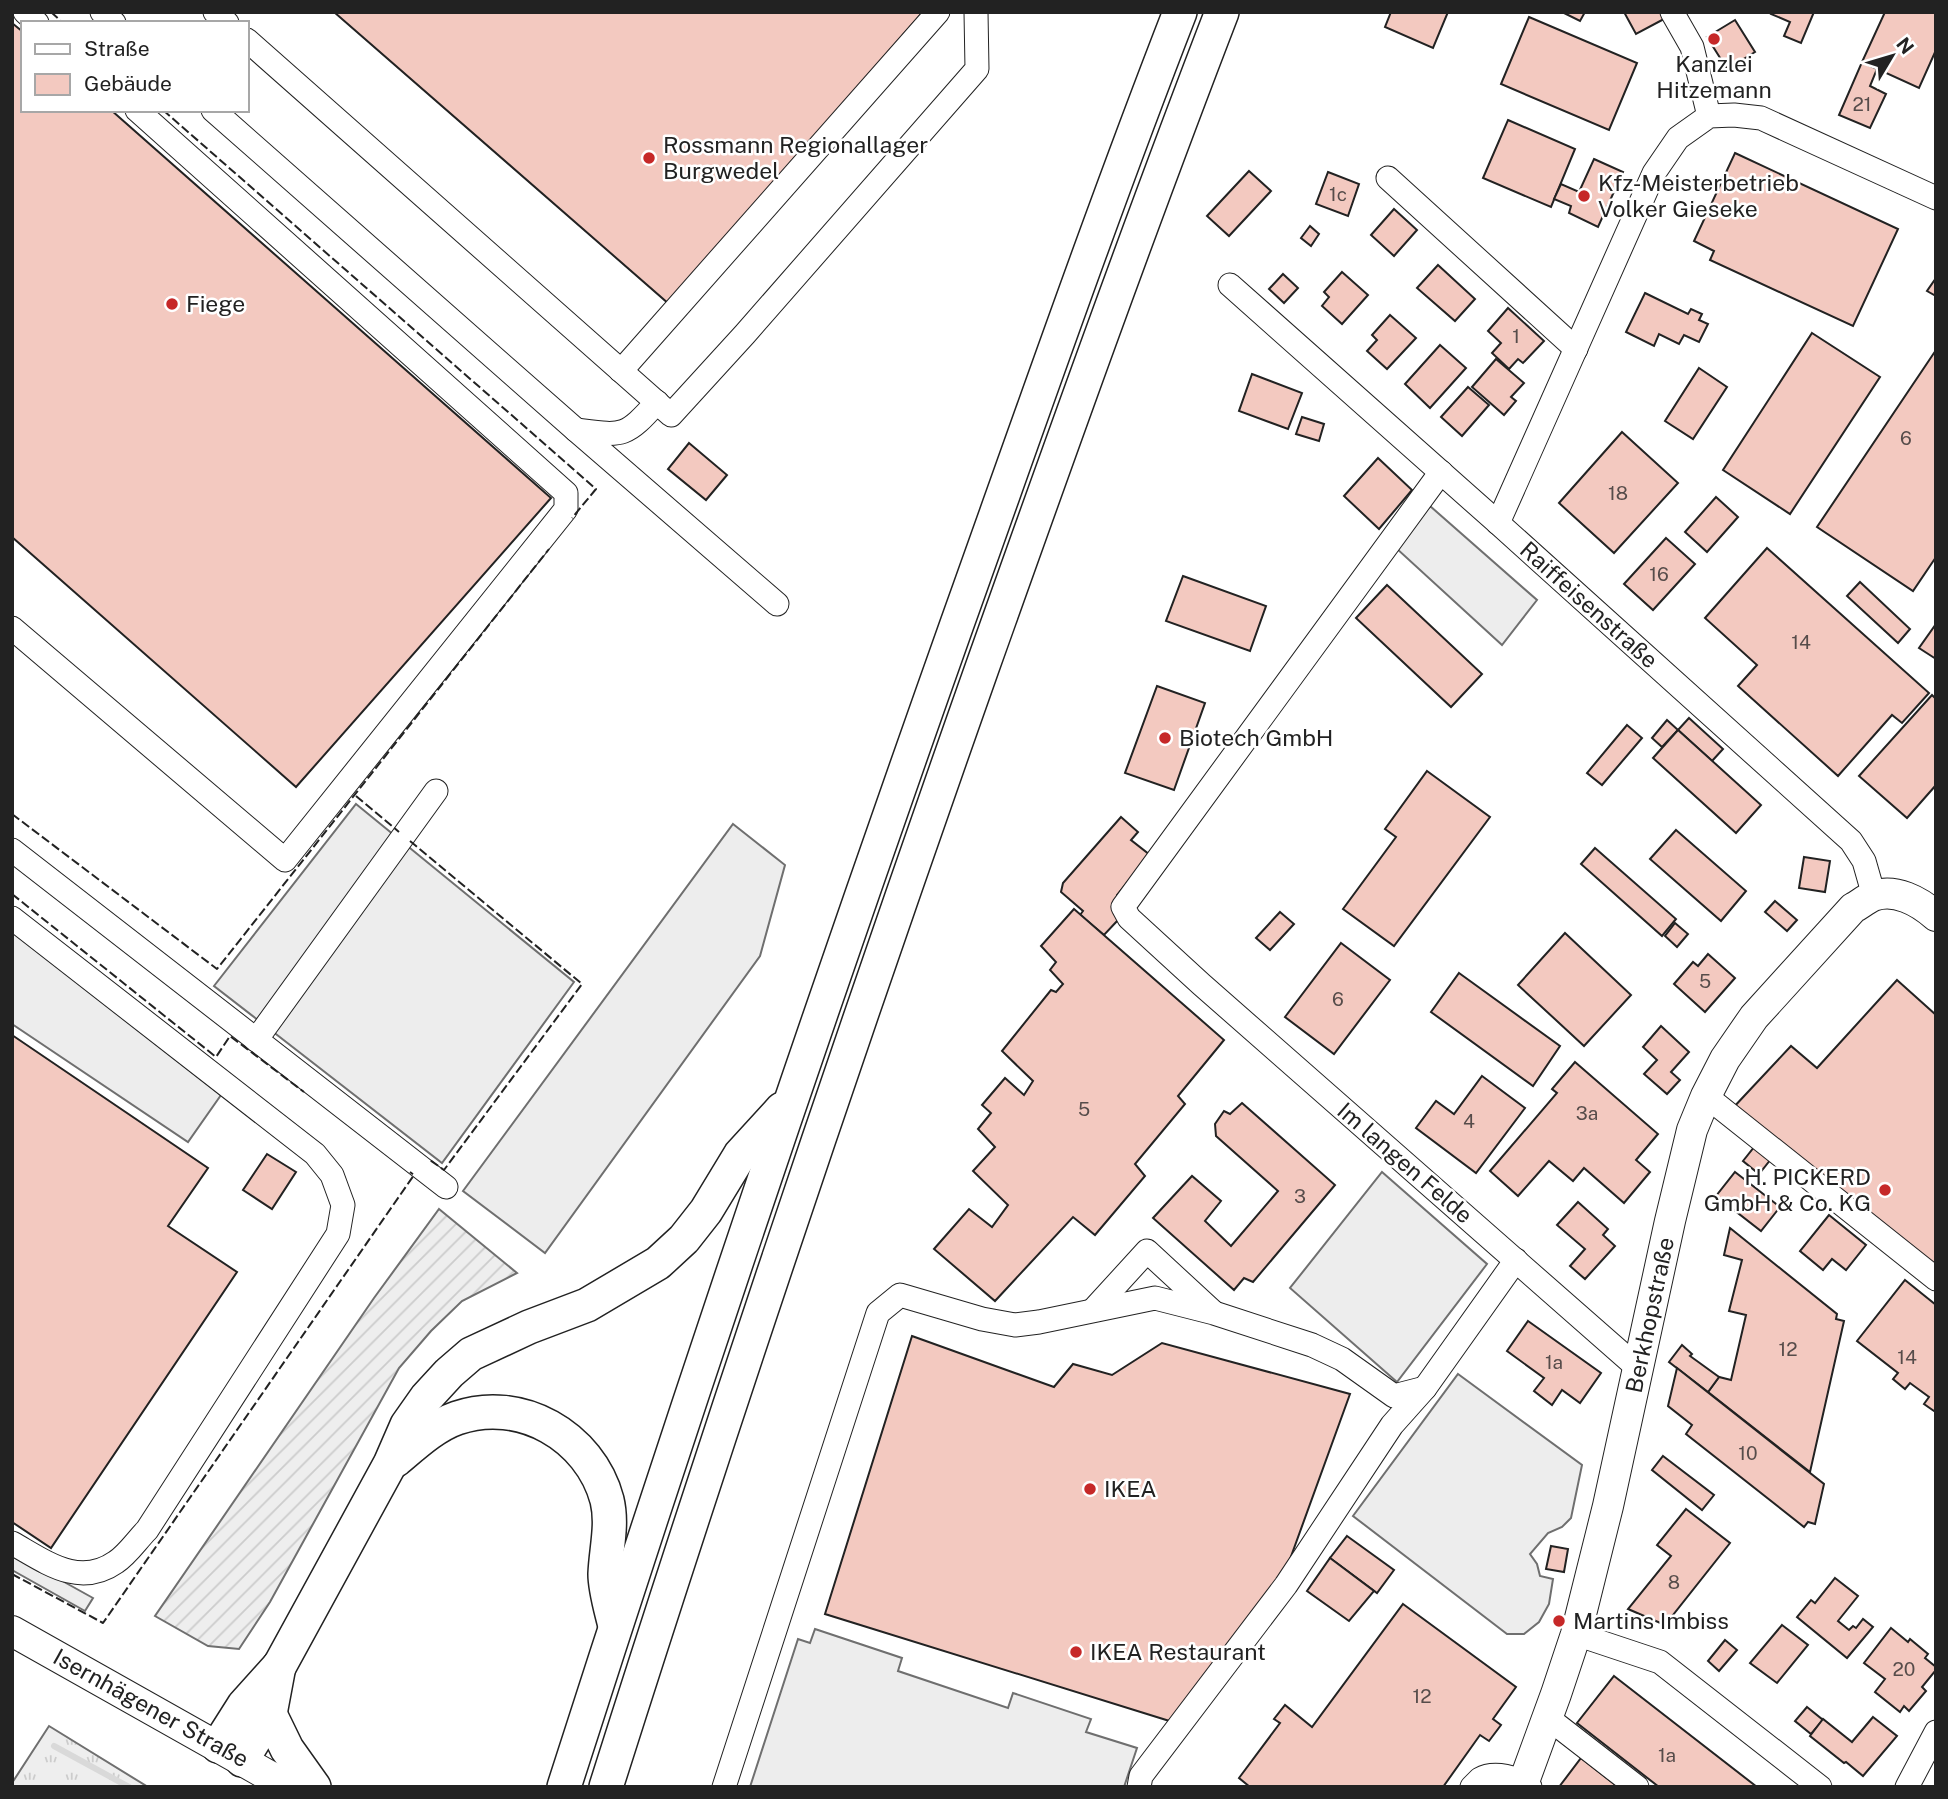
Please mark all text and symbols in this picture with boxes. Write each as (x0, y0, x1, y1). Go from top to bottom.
legend (21, 21, 248, 112)
north arrow (1857, 21, 1927, 91)
marker: Kanzlei Hitzemann (1706, 31, 1722, 47)
text: N (1892, 33, 1919, 58)
text: Straße (84, 36, 150, 61)
place label: Kanzlei Hitzemann (1656, 50, 1772, 103)
text: Gebäude (84, 71, 172, 96)
house number: 21 (1852, 93, 1872, 115)
place label: Rossmann Regionallager Burgwedel (663, 131, 928, 184)
marker: Rossmann Regionallager Burgwedel (641, 150, 657, 166)
place label: Kfz-Meisterbetrieb Volker Gieseke (1598, 169, 1799, 222)
house number: 1c (1329, 183, 1347, 205)
marker: Kfz-Meisterbetrieb Volker Gieseke (1576, 188, 1592, 204)
place label: Fiege (186, 290, 245, 317)
marker: Fiege (164, 296, 180, 312)
house number: 1 (1512, 325, 1520, 347)
house number: 6 (1900, 427, 1912, 449)
house number: 18 (1608, 482, 1628, 504)
street label: Raiffeisenstraße (1515, 536, 1664, 674)
house number: 16 (1649, 563, 1669, 585)
house number: 14 (1791, 631, 1811, 653)
place label: Biotech GmbH (1179, 724, 1333, 751)
marker: Biotech GmbH (1157, 730, 1173, 746)
house number: 5 (1699, 970, 1711, 992)
house number: 6 (1332, 988, 1344, 1010)
street label: Im langen Felde (1332, 1097, 1478, 1229)
house number: 5 (1078, 1098, 1090, 1120)
house number: 3a (1576, 1102, 1598, 1124)
house number: 4 (1463, 1110, 1475, 1132)
place label: H. PICKERD GmbH & Co. KG (1704, 1163, 1871, 1216)
marker: H. PICKERD GmbH & Co. KG (1877, 1182, 1893, 1198)
house number: 3 (1294, 1185, 1306, 1207)
street label: Berkhopstraße (1620, 1235, 1679, 1395)
house number: 12 (1778, 1338, 1798, 1360)
house number: 14 (1897, 1346, 1917, 1368)
house number: 1a (1545, 1351, 1563, 1373)
house number: 10 (1738, 1442, 1758, 1464)
place label: IKEA (1104, 1475, 1157, 1502)
marker: IKEA (1082, 1481, 1098, 1497)
house number: 8 (1668, 1571, 1680, 1593)
place label: Martins Imbiss (1573, 1607, 1729, 1634)
marker: Martins Imbiss (1551, 1613, 1567, 1629)
place label: IKEA Restaurant (1090, 1638, 1266, 1665)
street label: Isernhägener Straße (49, 1643, 254, 1772)
marker: IKEA Restaurant (1068, 1644, 1084, 1660)
house number: 20 (1893, 1658, 1915, 1680)
house number: 12 (1412, 1685, 1432, 1707)
house number: 1a (1658, 1744, 1676, 1766)

